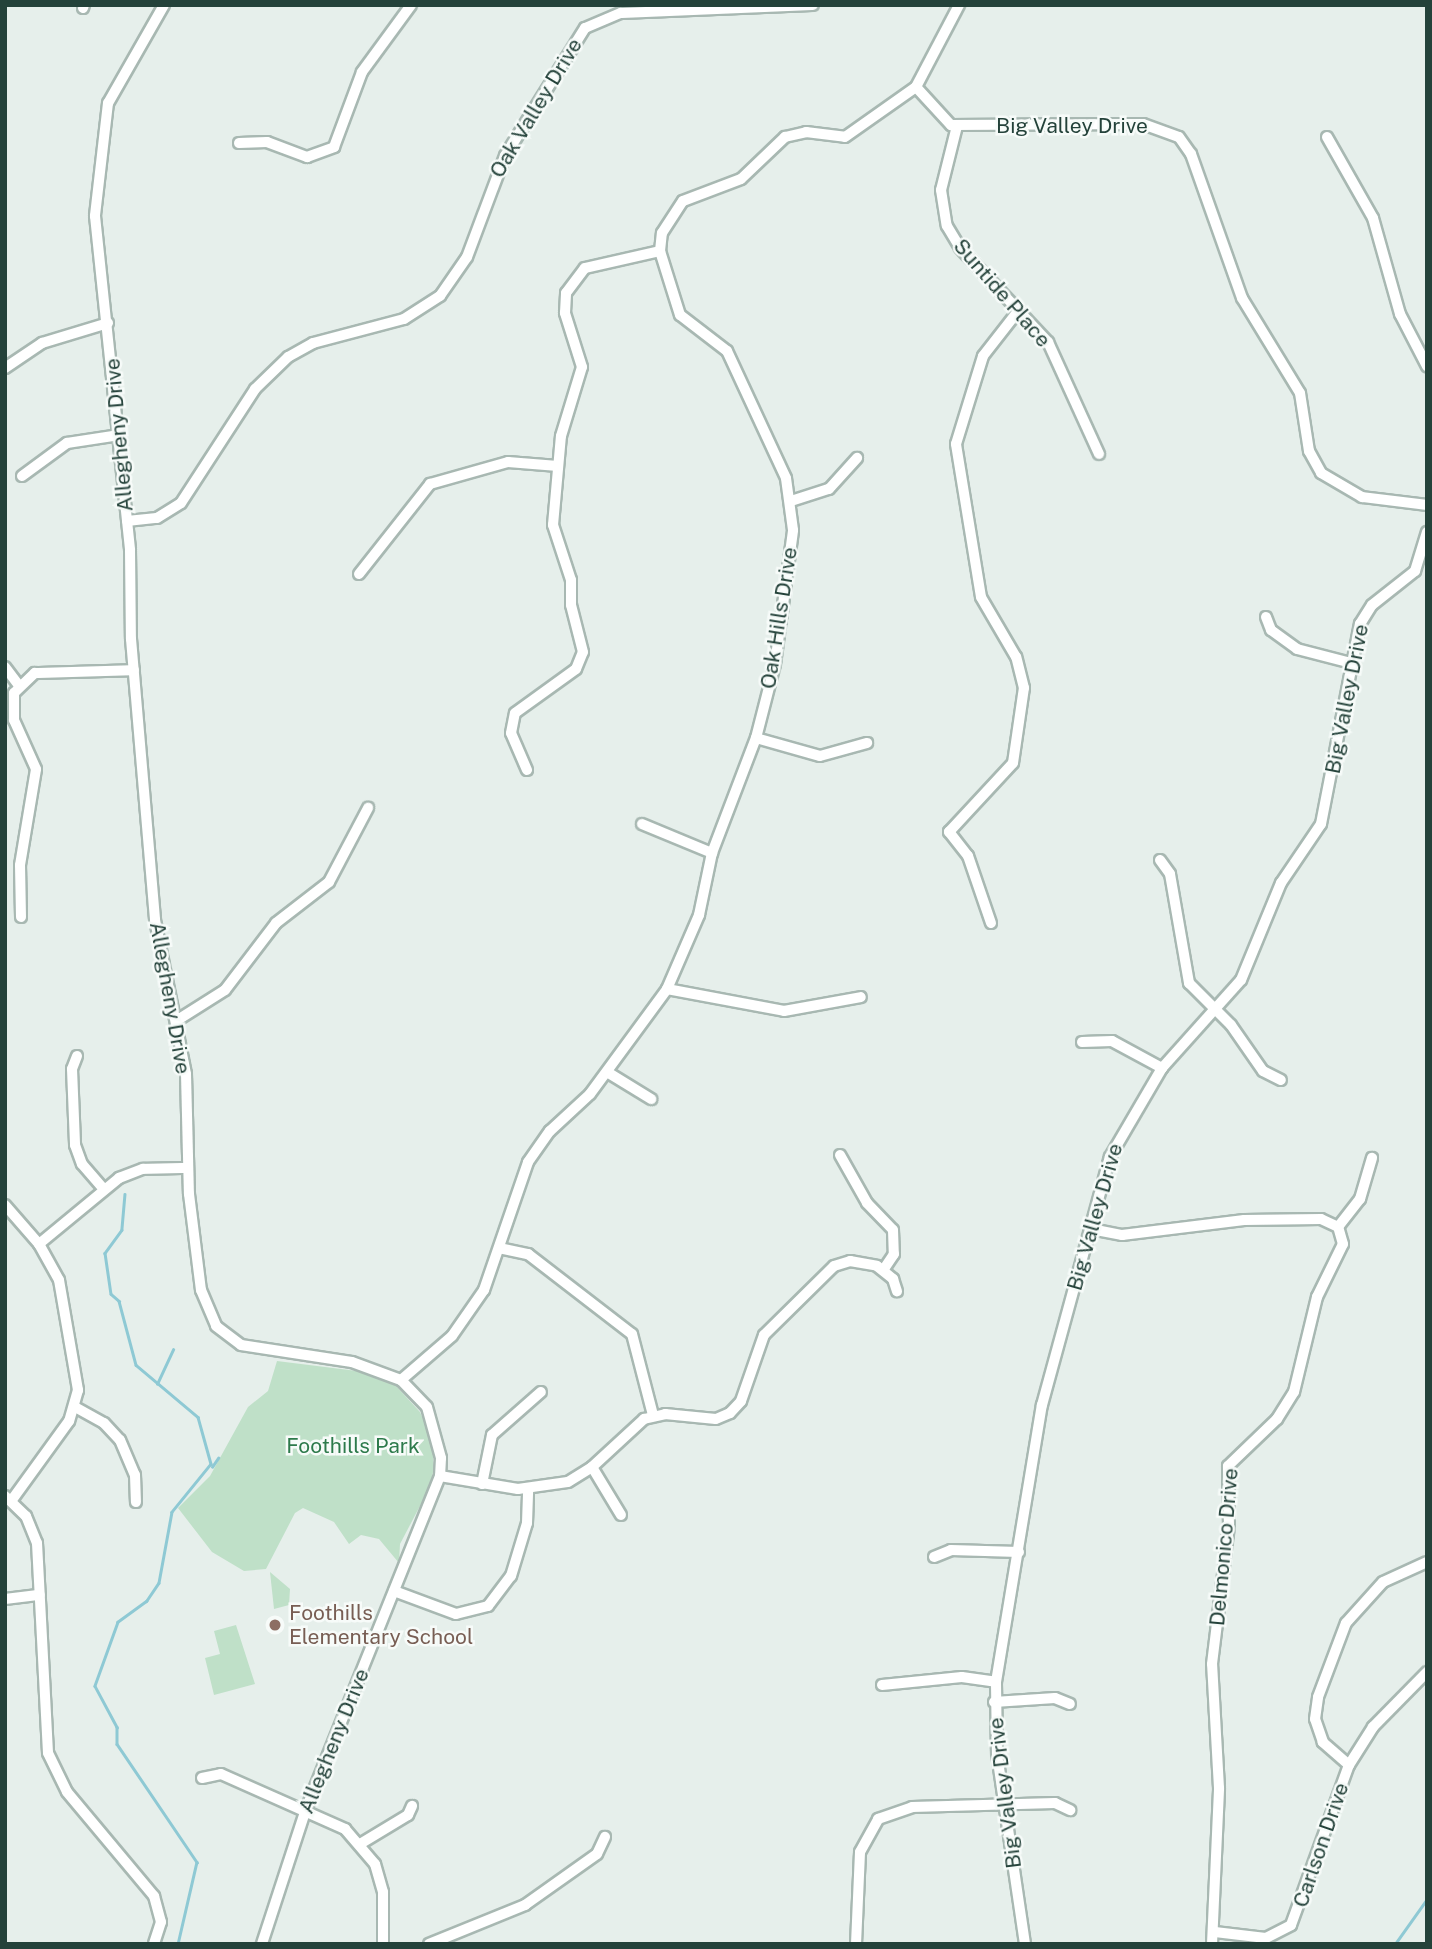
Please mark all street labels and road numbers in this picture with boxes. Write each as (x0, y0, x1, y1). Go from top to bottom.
street label: Oak Valley Drive (484, 33, 588, 183)
street label: Big Valley Drive (996, 113, 1148, 139)
street label: Suntide Place (948, 234, 1056, 352)
street label: Allegheny Drive (100, 357, 138, 513)
street label: Oak Hills Drive (755, 545, 803, 691)
street label: Big Valley Drive (1320, 622, 1374, 776)
street label: Allegheny Drive (144, 920, 196, 1076)
street label: Big Valley Drive (1062, 1140, 1128, 1294)
street label: Delmonico Drive (1205, 1467, 1243, 1627)
street label: Allegheny Drive (293, 1665, 375, 1817)
street label: Big Valley Drive (983, 1716, 1027, 1870)
street label: Carlson Drive (1288, 1779, 1354, 1911)

